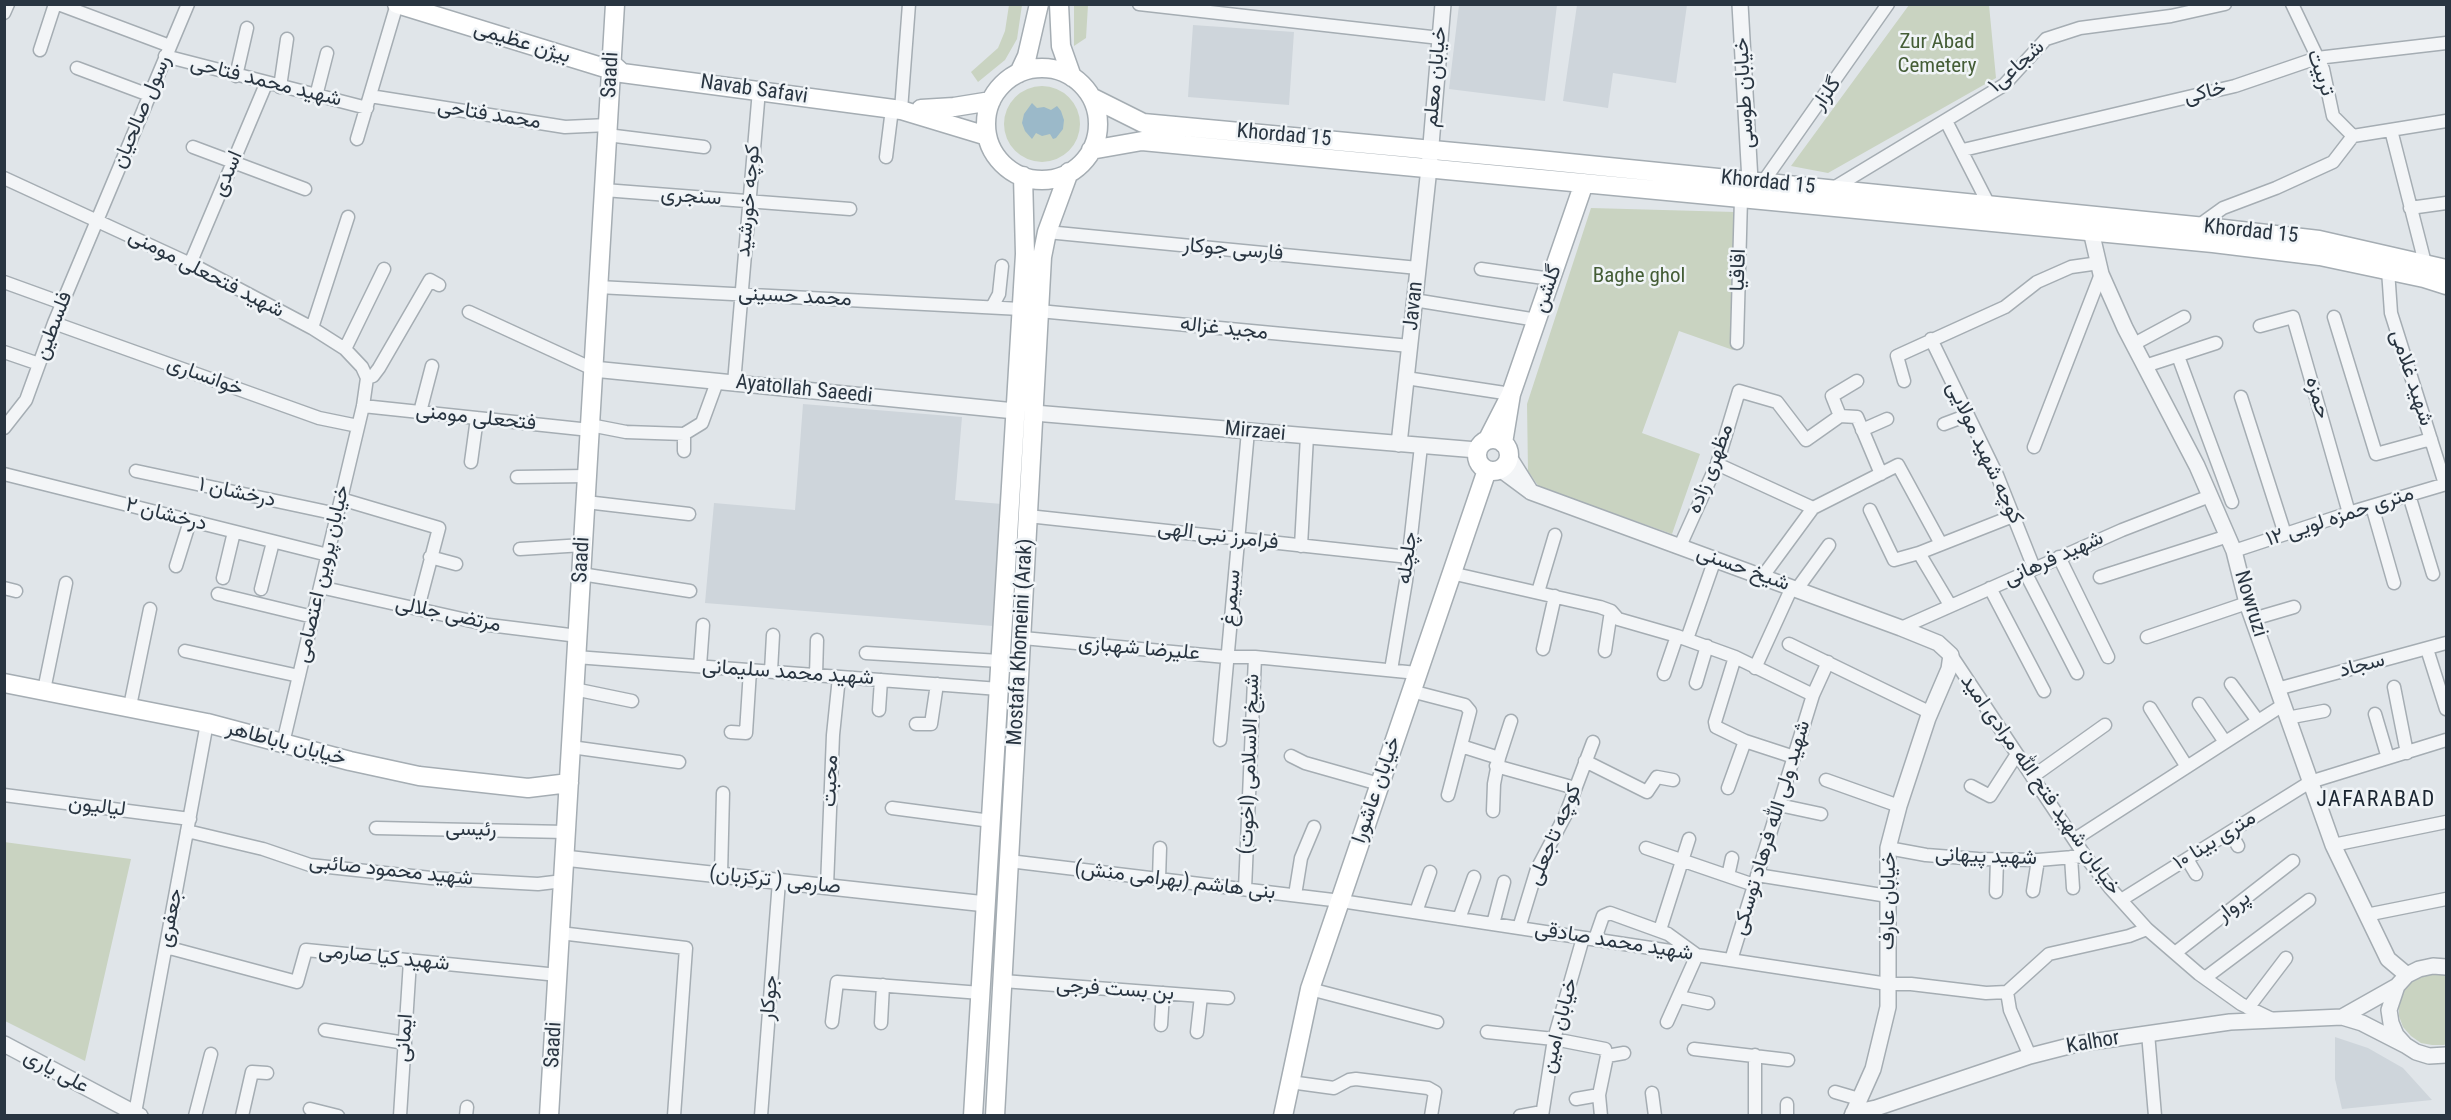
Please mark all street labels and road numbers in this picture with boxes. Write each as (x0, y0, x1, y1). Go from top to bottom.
street label: بیژن عظیمی (471, 16, 573, 70)
street label: خیابان معلم (1419, 26, 1453, 128)
street label: شجاعی۱ (1984, 35, 2050, 99)
street label: خیابان طوسی (1730, 37, 1760, 149)
street label: تربیت (2300, 47, 2340, 99)
street label: شهید محمد فتاحی (188, 51, 344, 113)
street label: Saadi (597, 51, 625, 99)
street label: رسول صالحیان (107, 52, 177, 172)
street label: Navab Safavi (699, 70, 809, 110)
street label: گلزار (1807, 73, 1847, 115)
street label: خاکی (2181, 76, 2229, 110)
street label: محمد فتاحی (435, 94, 543, 136)
street label: Khordad 15 (1236, 119, 1332, 153)
street label: کوچه خورشید (732, 144, 766, 258)
street label: اسدی (207, 147, 249, 201)
street label: Khordad 15 (1720, 166, 1816, 200)
street label: سنجری (660, 182, 722, 212)
street label: Khordad 15 (2203, 215, 2299, 249)
street label: شهید فتحعلی مومنی (124, 224, 288, 324)
street label: فارسی جوکار (1182, 233, 1284, 267)
street label: اقاقیا (1726, 248, 1752, 292)
street label: گلشن (1528, 262, 1568, 316)
street label: Javan (1399, 280, 1429, 332)
street label: محمد حسینی (738, 281, 852, 313)
street label: فلسطین (29, 288, 79, 364)
street label: مجید غزاله (1179, 312, 1269, 346)
street label: شهید غلامی (2384, 327, 2438, 429)
street label: خوانساری (163, 352, 247, 402)
street label: Ayatollah Saeedi (734, 370, 874, 410)
street label: حمزه (2299, 374, 2335, 422)
street label: کوچه شهید مولایی (1940, 378, 2028, 528)
street label: فتحعلی مومنی (415, 399, 537, 437)
street label: Mirzaei (1224, 417, 1286, 447)
street label: مظهری زاده (1682, 421, 1740, 517)
street label: درخشان ۱ (196, 473, 278, 513)
street label: ۱۲ متری حمزه لویی (2263, 481, 2417, 553)
street label: خیابان پروین اعتصامی (290, 483, 356, 665)
street label: درخشان ۲ (123, 493, 209, 537)
street label: فرامرز نبی الهی (1156, 516, 1280, 556)
street label: شهید فرهانی (2000, 526, 2108, 592)
street label: چلچله (1392, 530, 1424, 586)
street label: Saadi (568, 536, 596, 584)
street label: Mostafa Khomeini (Arak) (1003, 538, 1039, 746)
street label: شیخ حسنی (1693, 541, 1793, 597)
street label: سیمرغ (1217, 568, 1247, 628)
street label: Nowruzi (2228, 568, 2272, 640)
street label: مرتضی جلالی (393, 592, 503, 638)
street label: علیرضا شهبازی (1077, 631, 1201, 667)
street label: سجاد (2336, 648, 2388, 684)
street label: شهید محمد سلیمانی (701, 654, 875, 692)
street label: خیابان شهید فتح الله مرادی امید (1954, 670, 2126, 900)
street label: شیخ الاسلامی (اخوت) (1234, 673, 1266, 855)
street label: خیابان باباطاهر (223, 716, 349, 772)
street label: شهید ولی الله فرهاد توسکی (1727, 717, 1817, 939)
street label: خیابان عاشورا (1347, 733, 1407, 847)
street label: محبت (817, 754, 845, 808)
street label: کوچه تاجعلی (1522, 781, 1588, 889)
street label: لیالیون (67, 791, 127, 823)
street label: ۱۰ متری بینا (2169, 806, 2261, 876)
street label: رئیسی (445, 817, 497, 843)
street label: شهید پیهانی (1934, 843, 2038, 871)
street label: شهید محمود صائبی (308, 850, 474, 892)
street label: خیابان عارف (1876, 852, 1902, 950)
street label: بنی هاشم (بهرامی منش) (1073, 856, 1277, 906)
street label: صارمی ( ترکزبان) (708, 862, 842, 900)
street label: جعفری (153, 886, 189, 950)
street label: پروار (2212, 886, 2256, 928)
street label: شهید محمد صادقی (1533, 917, 1695, 967)
street label: شهید کیا صارمی (317, 939, 451, 977)
street label: بن بست فرجی (1055, 973, 1175, 1007)
street label: جوکار (755, 974, 785, 1022)
street label: خیابان امین (1536, 976, 1584, 1076)
street label: ایمانی (391, 1013, 419, 1063)
street label: Saadi (540, 1021, 568, 1069)
street label: Kalhor (2065, 1026, 2121, 1060)
street label: علی یاری (19, 1044, 93, 1100)

